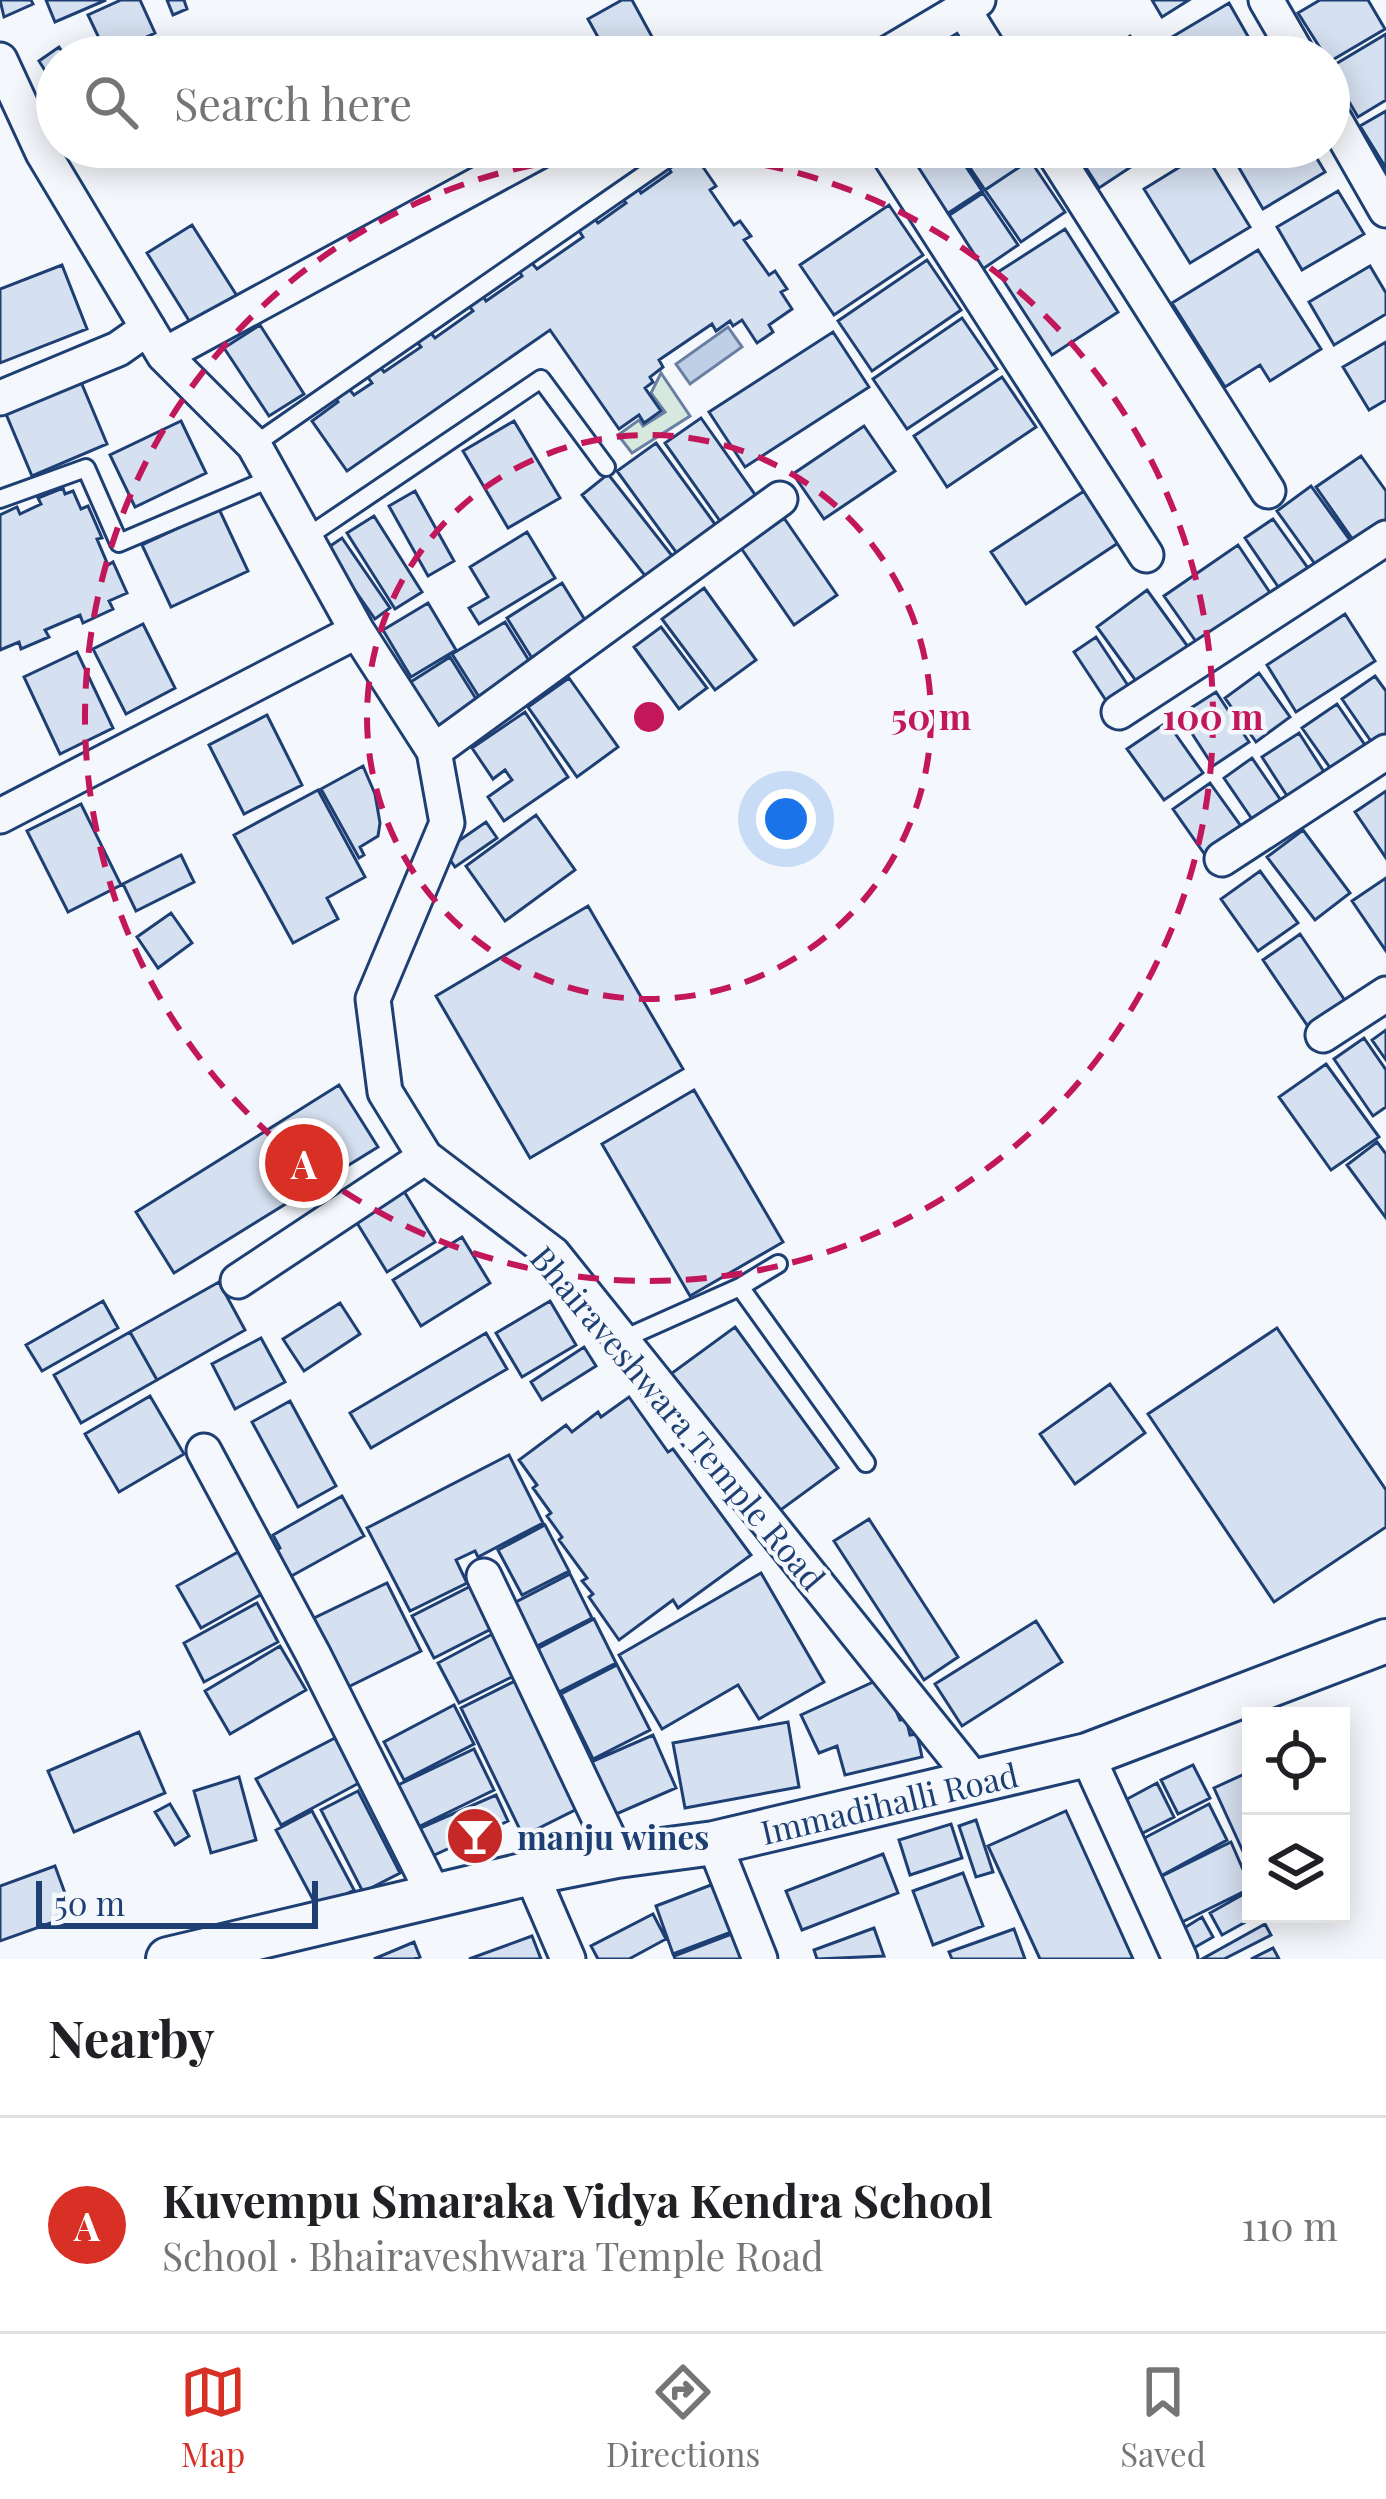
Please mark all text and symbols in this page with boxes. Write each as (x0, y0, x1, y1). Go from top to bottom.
search box (36, 36, 1350, 168)
icon: search (78, 69, 144, 135)
text: Search here (174, 72, 412, 132)
text: 50 m (891, 691, 972, 739)
text: 100 m (1162, 691, 1264, 739)
centre of rings (628, 696, 670, 738)
your location (756, 789, 816, 849)
pin: A (265, 1118, 343, 1208)
street label: Bhairaveshwara Temple Road (522, 1236, 836, 1598)
map controls (1242, 1707, 1350, 1923)
button: locate (1242, 1707, 1350, 1815)
street label: Immadihalli Road (756, 1751, 1022, 1853)
bar icon: manju wines (444, 1805, 506, 1867)
place label: manju wines (517, 1814, 709, 1858)
button: layers (1242, 1815, 1350, 1923)
scale bar (36, 1875, 318, 1928)
text: 50 m (54, 1880, 125, 1924)
text: Nearby (48, 2003, 214, 2071)
text: Kuvempu Smaraka Vidya Kendra School (162, 2169, 993, 2229)
text: A (74, 2199, 100, 2251)
text: 110 m (1241, 2199, 1338, 2251)
text: School · Bhairaveshwara Temple Road (162, 2229, 824, 2281)
tab: Map (180, 2359, 246, 2475)
tab: Directions (606, 2359, 760, 2475)
tab: Saved (1120, 2359, 1206, 2475)

